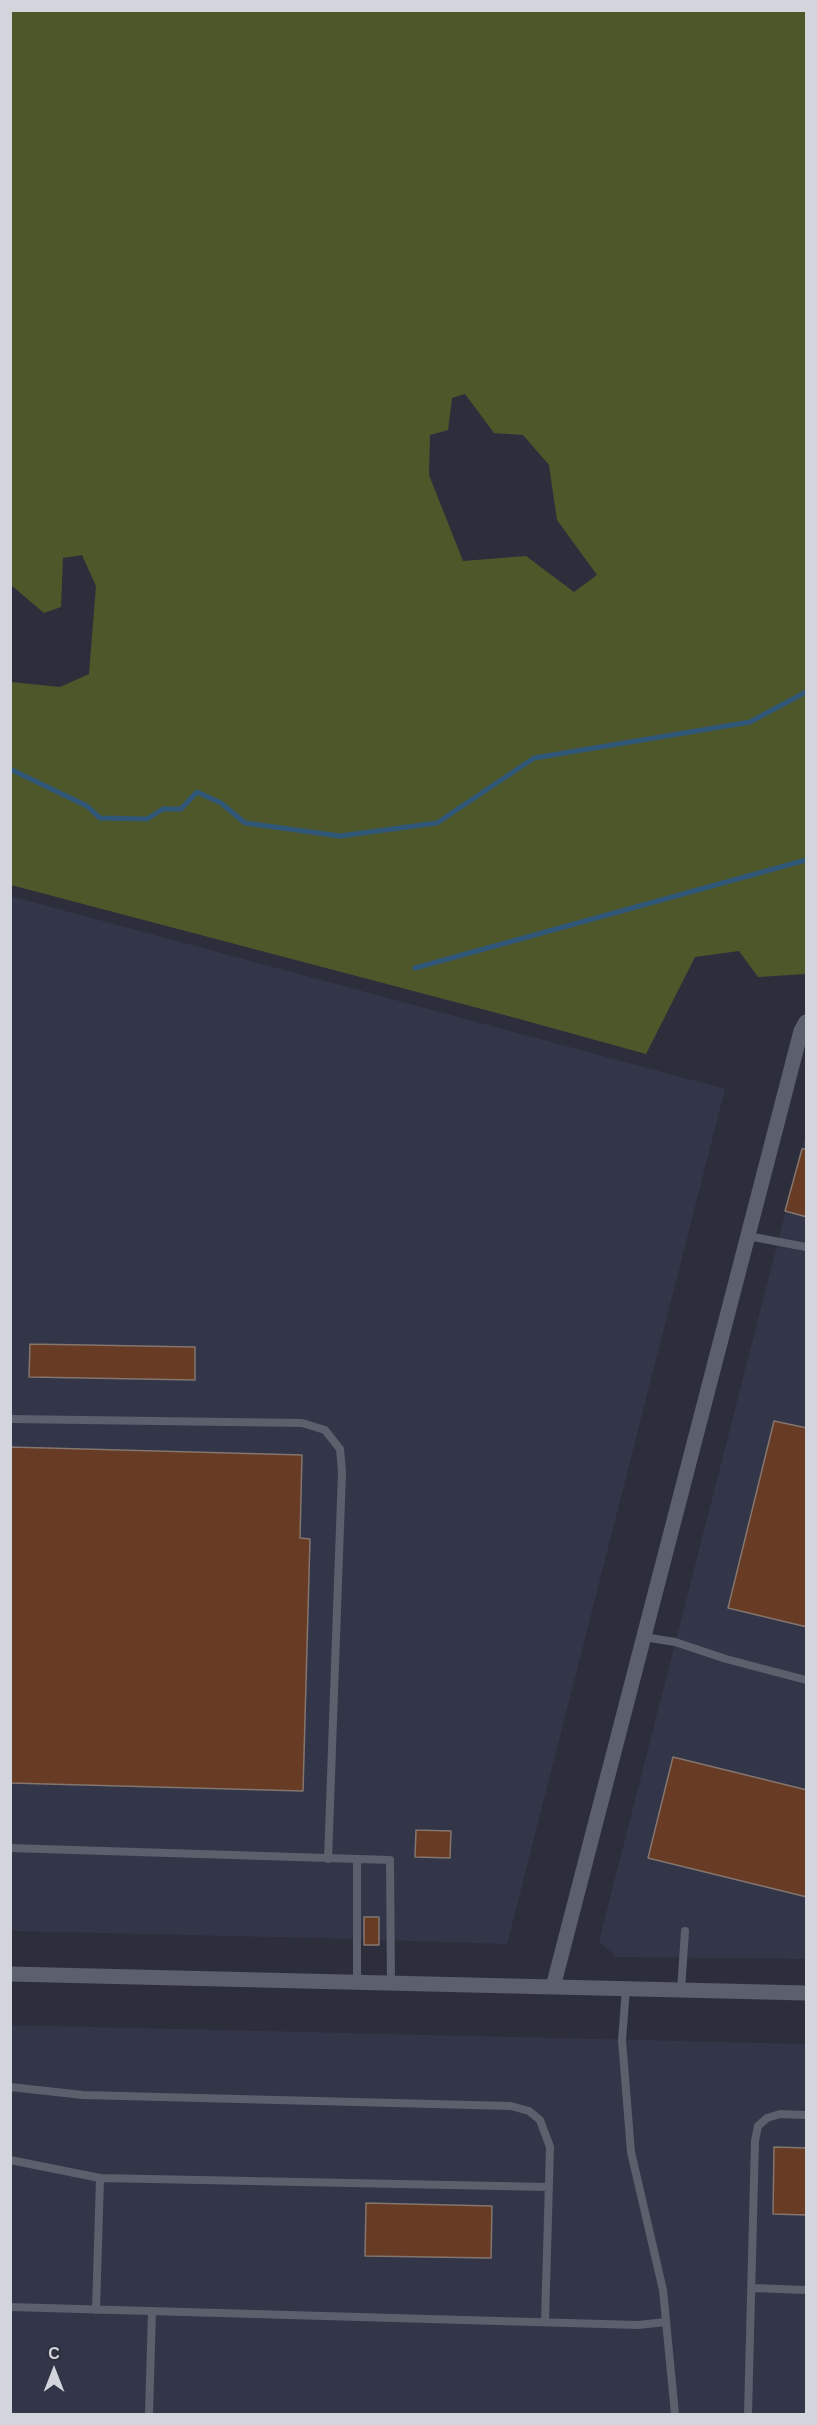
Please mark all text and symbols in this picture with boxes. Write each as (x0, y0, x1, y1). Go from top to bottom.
north arrow (24, 2341, 84, 2401)
text: С (48, 2343, 60, 2362)

